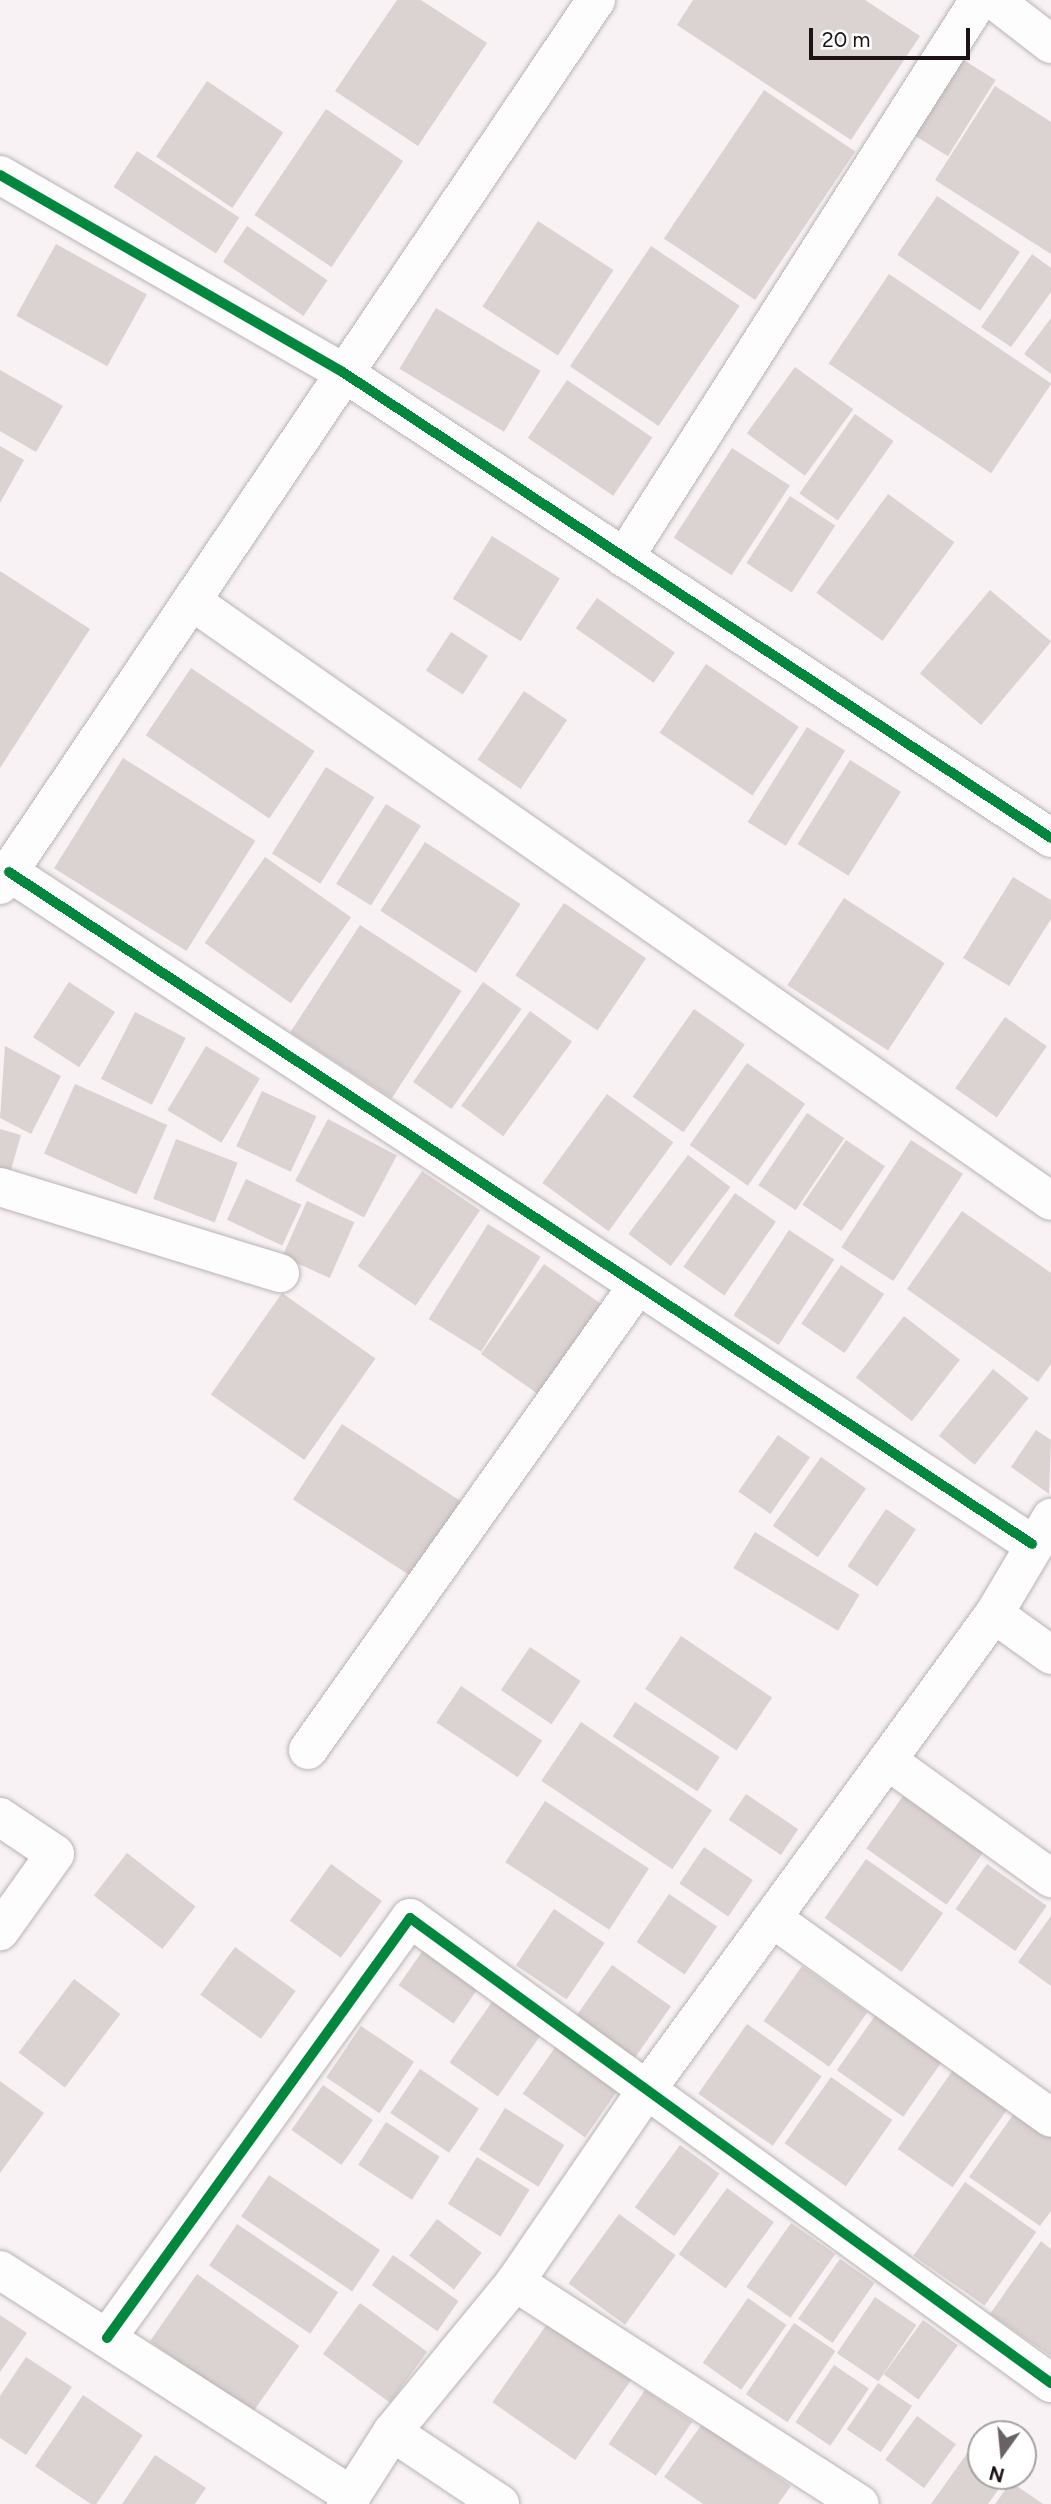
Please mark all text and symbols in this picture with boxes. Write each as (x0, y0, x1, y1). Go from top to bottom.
scale bar (813, 14, 974, 58)
text: 20 m (822, 27, 870, 52)
north arrow (967, 2420, 1037, 2490)
text: N (987, 2461, 1007, 2487)

